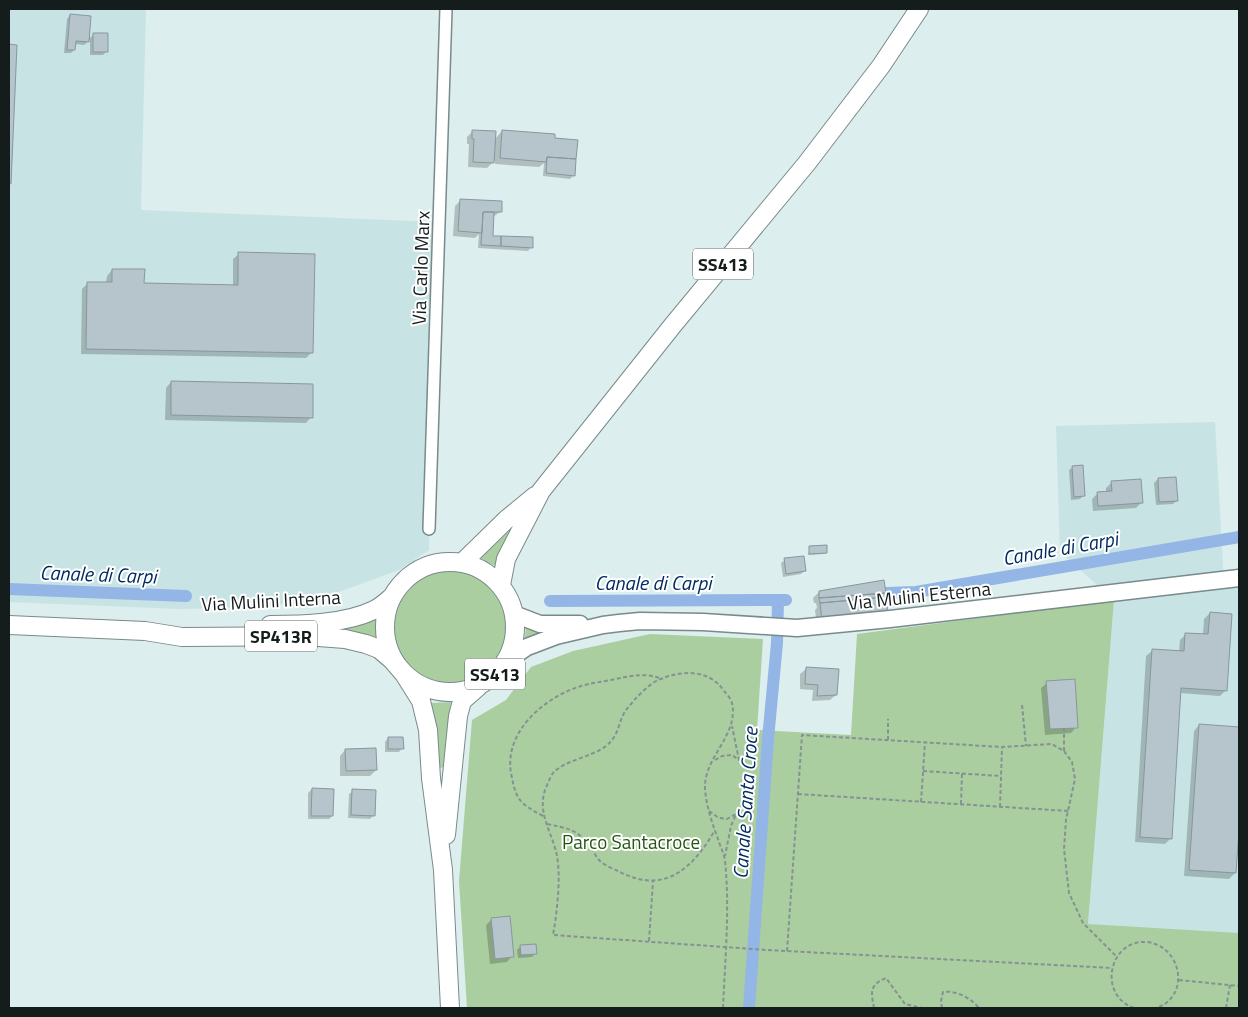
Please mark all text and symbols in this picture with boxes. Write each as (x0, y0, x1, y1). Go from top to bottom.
street label: Via Carlo Marx (404, 210, 437, 326)
road number: SS413 (693, 248, 753, 280)
water label: Canale di Carpi (1000, 522, 1123, 573)
water label: Canale di Carpi (39, 556, 160, 592)
water label: Canale di Carpi (595, 567, 714, 598)
street label: Via Mulini Esterna (846, 573, 993, 617)
street label: Via Mulini Interna (201, 582, 342, 618)
road number: SP413R (245, 620, 317, 652)
road number: SS413 (465, 659, 525, 690)
water label: Canale Santa Croce (724, 725, 766, 880)
park label: Parco Santacroce (562, 827, 700, 856)

